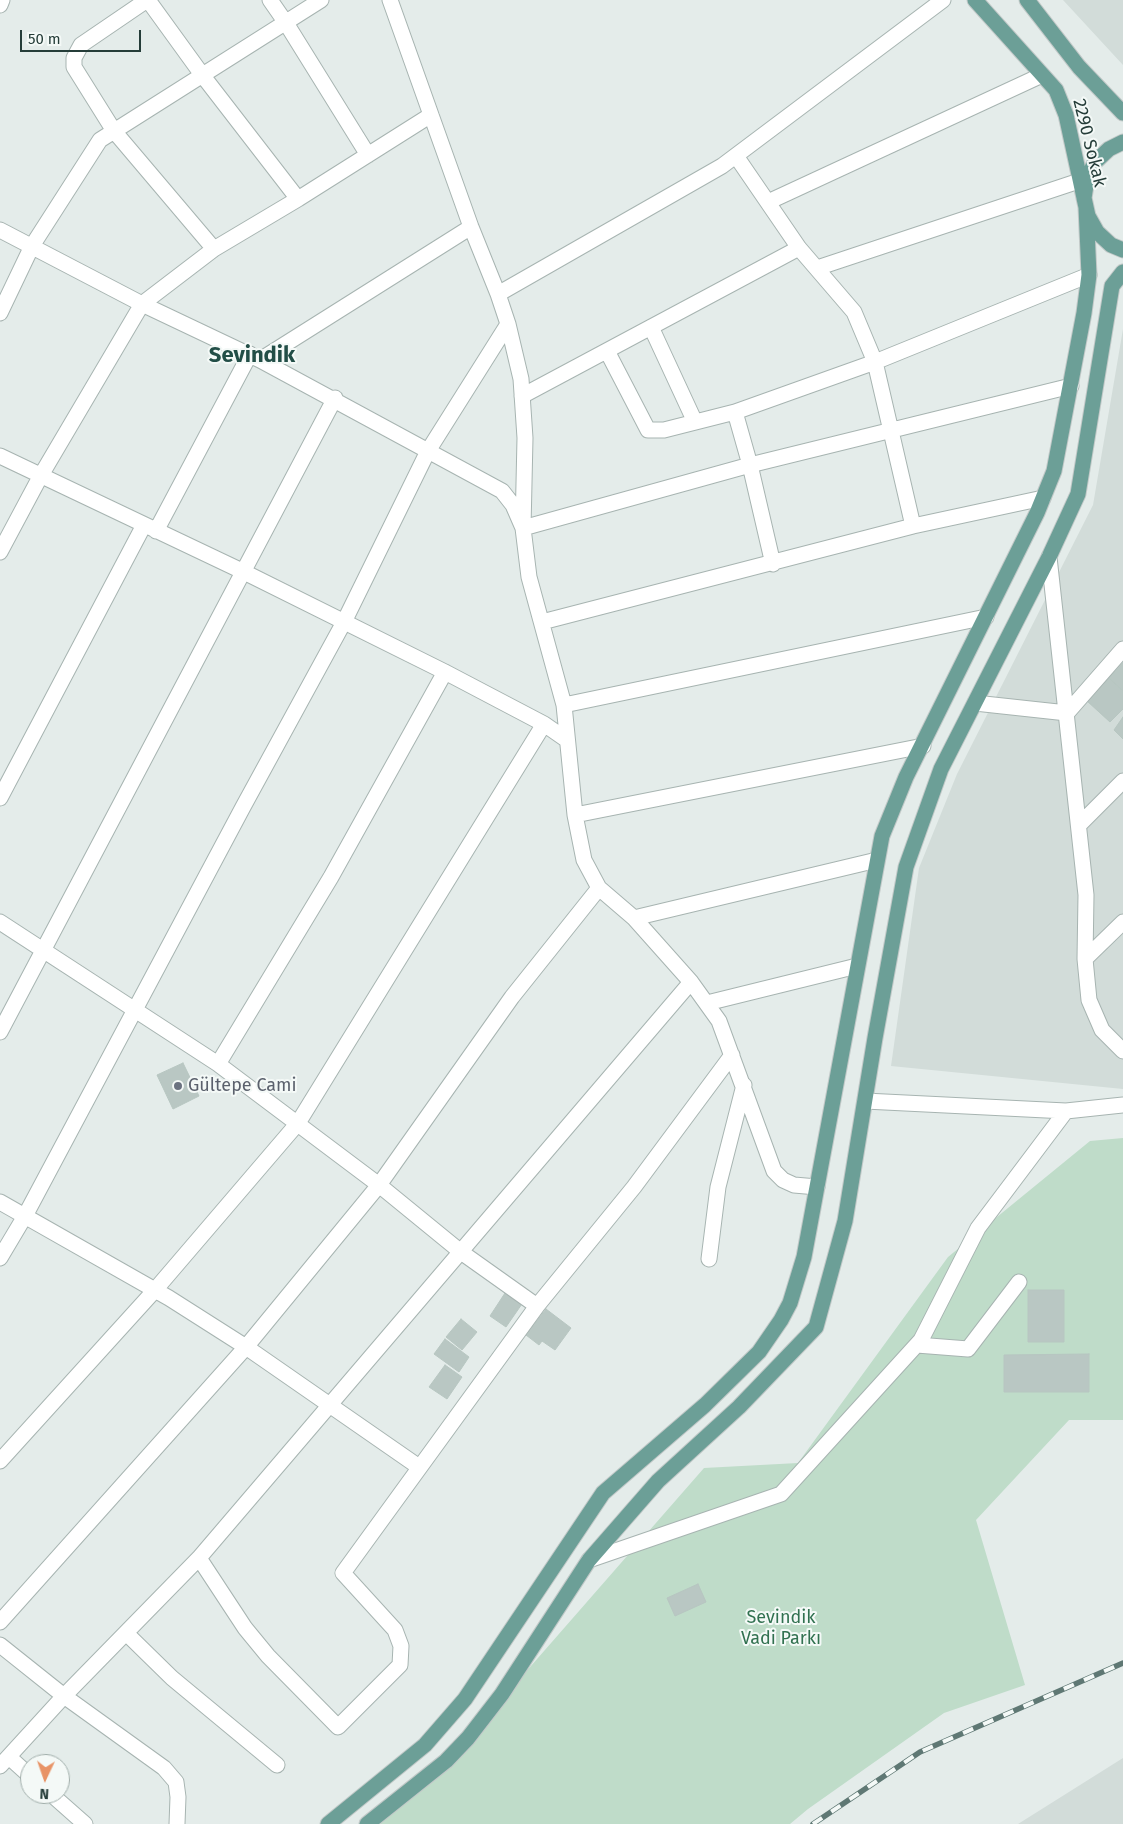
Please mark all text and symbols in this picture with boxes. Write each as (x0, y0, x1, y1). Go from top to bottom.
scale bar (22, 20, 144, 52)
text: 50 m (28, 30, 61, 48)
street label: 2290 Sokak (1068, 97, 1110, 189)
district label: Sevindik (209, 343, 295, 369)
place label: Gültepe Cami (188, 1075, 297, 1097)
marker: Gültepe Cami (172, 1080, 184, 1092)
park label: Sevindik Vadi Parkı (741, 1607, 821, 1650)
north arrow (20, 1754, 70, 1804)
text: N (39, 1785, 49, 1802)

